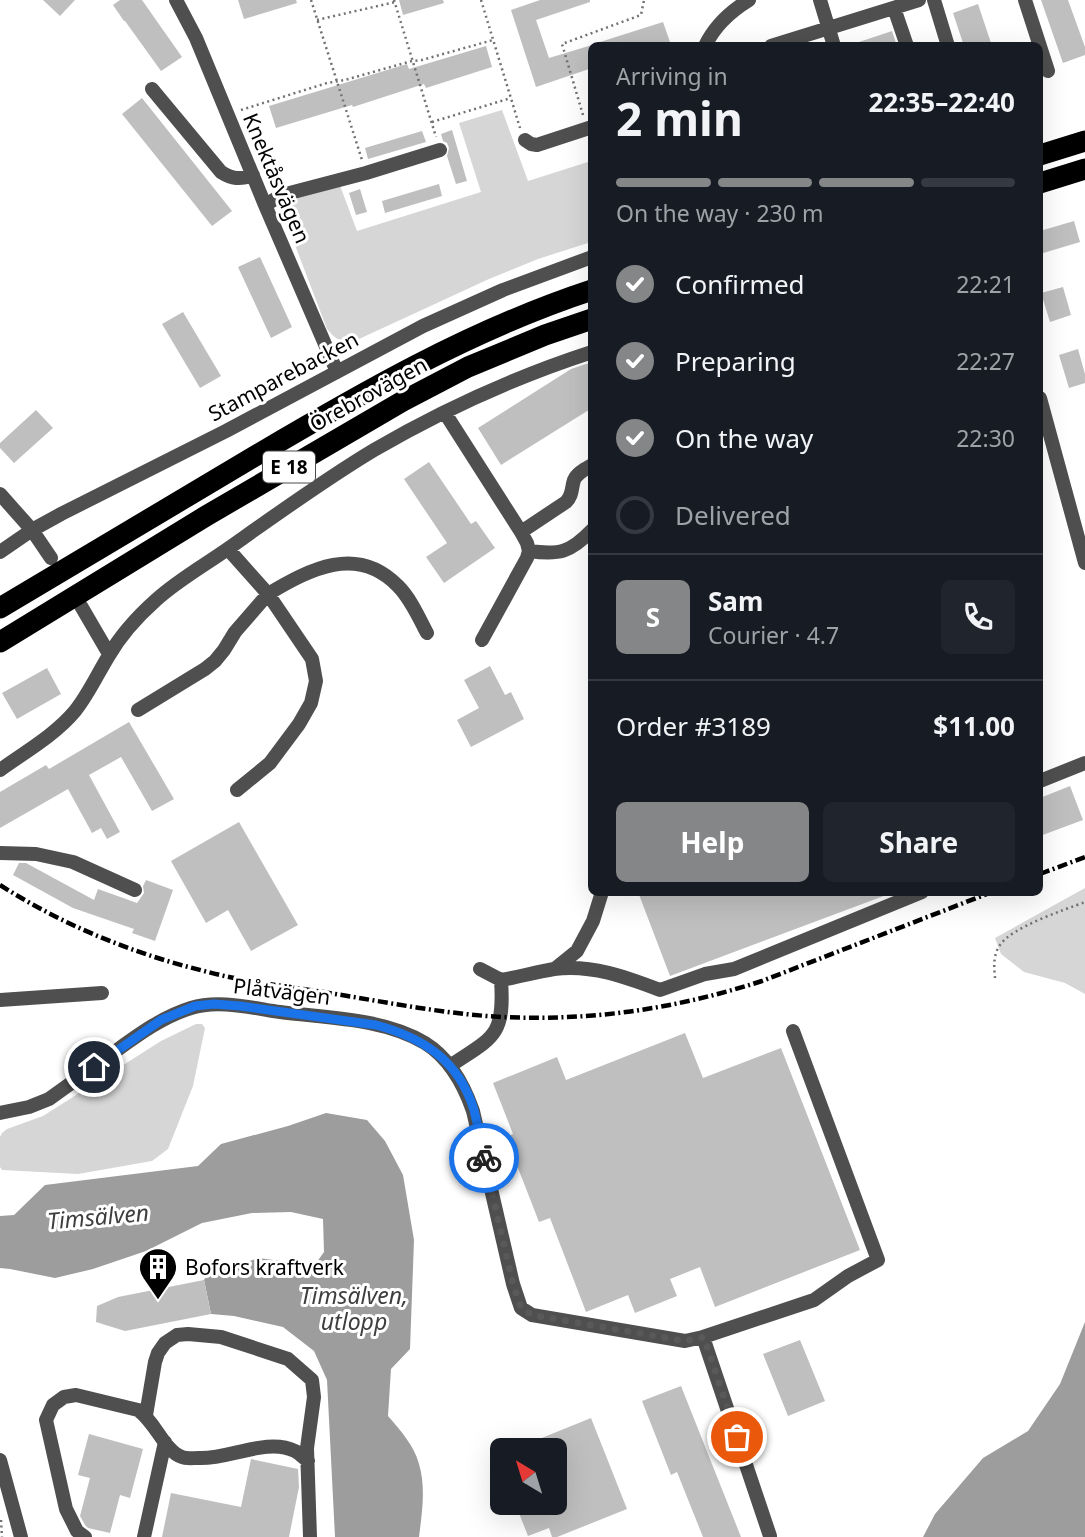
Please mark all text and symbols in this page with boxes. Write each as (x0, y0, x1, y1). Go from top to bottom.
text: Arriving in (616, 60, 728, 92)
text: 22:35–22:40 (868, 84, 1015, 120)
text: 2 min (616, 87, 743, 149)
street label: Knektåsvägen (237, 109, 317, 247)
text: On the way · 230 m (616, 197, 823, 229)
icon: check (616, 265, 654, 303)
text: Confirmed (675, 266, 805, 302)
text: 22:21 (956, 268, 1015, 300)
street label: Stamparebacken (203, 325, 363, 427)
icon: check (616, 342, 654, 380)
text: Preparing (675, 343, 796, 379)
text: 22:27 (956, 345, 1015, 377)
street label: Örebrovägen (304, 350, 432, 438)
icon: check (616, 419, 654, 457)
text: On the way (675, 420, 813, 456)
text: 22:30 (956, 422, 1015, 454)
road number: E 18 (263, 452, 315, 482)
text: Delivered (675, 497, 791, 533)
button: phone (941, 580, 1015, 654)
text: Sam (708, 583, 763, 619)
text: S (646, 599, 660, 635)
text: Courier · 4.7 (708, 619, 839, 651)
text: Order #3189 (616, 708, 771, 744)
text: $11.00 (933, 708, 1015, 744)
button: Help (616, 802, 809, 882)
button: Share (823, 802, 1015, 882)
street label: Plåtvägen (232, 971, 332, 1011)
pin (64, 1037, 124, 1097)
icon: home (75, 1048, 113, 1086)
courier (449, 1123, 519, 1193)
icon: bike (465, 1139, 503, 1177)
water label: Timsälven (46, 1196, 150, 1236)
building icon: Bofors kraftverk (137, 1246, 179, 1301)
place label: Bofors kraftverk (185, 1253, 345, 1281)
water label: Timsälven, utlopp (300, 1279, 408, 1337)
pin (707, 1407, 767, 1467)
icon: bag (718, 1418, 756, 1456)
north arrow (490, 1438, 567, 1516)
map controls (490, 1438, 567, 1515)

